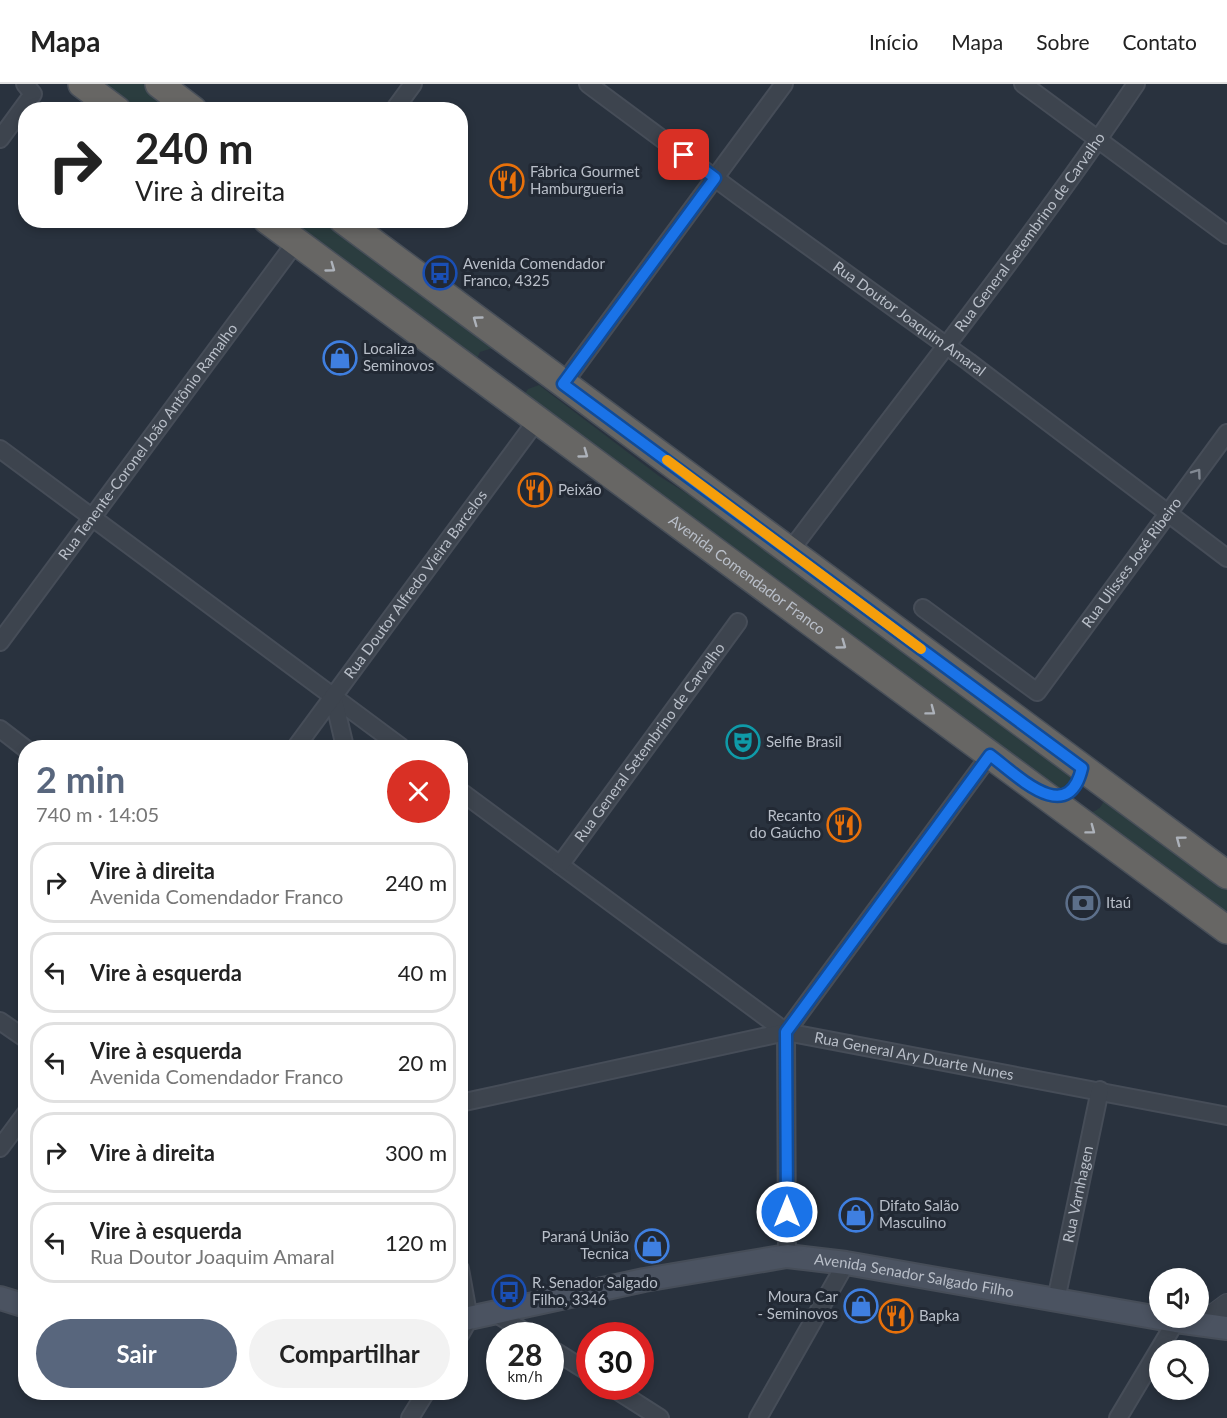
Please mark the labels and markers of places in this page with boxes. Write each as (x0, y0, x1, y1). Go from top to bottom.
pin (658, 129, 709, 180)
place label: Fábrica Gourmet Hamburgueria (530, 162, 640, 197)
restaurant icon: Fábrica Gourmet Hamburgueria (489, 163, 525, 199)
place label: Avenida Comendador Franco, 4325 (463, 254, 605, 289)
bus stop icon: Avenida Comendador Franco, 4325 (422, 255, 458, 291)
place label: Localiza Seminovos (363, 339, 434, 374)
shop icon: Localiza Seminovos (322, 340, 358, 376)
restaurant icon: Peixão (517, 472, 553, 508)
place label: Peixão (558, 480, 602, 498)
theatre icon: Selfie Brasil (725, 724, 761, 760)
place label: Selfie Brasil (766, 732, 842, 750)
place label: Recanto do Gaúcho (749, 806, 821, 841)
restaurant icon: Recanto do Gaúcho (826, 807, 862, 843)
bank icon: Itaú (1065, 885, 1101, 921)
place label: Itaú (1106, 893, 1131, 911)
place label: Difato Salão Masculino (879, 1196, 959, 1231)
shop icon: Difato Salão Masculino (838, 1197, 874, 1233)
place label: Paraná União Tecnica (542, 1227, 629, 1262)
shop icon: Paraná União Tecnica (634, 1228, 670, 1264)
place label: R. Senador Salgado Filho, 3346 (532, 1273, 658, 1308)
bus stop icon: R. Senador Salgado Filho, 3346 (491, 1274, 527, 1310)
place label: Moura Car - Seminovos (757, 1287, 839, 1322)
shop icon: Moura Car - Seminovos (843, 1288, 879, 1324)
restaurant icon: Bapka (878, 1298, 914, 1334)
place label: Bapka (919, 1306, 960, 1324)

